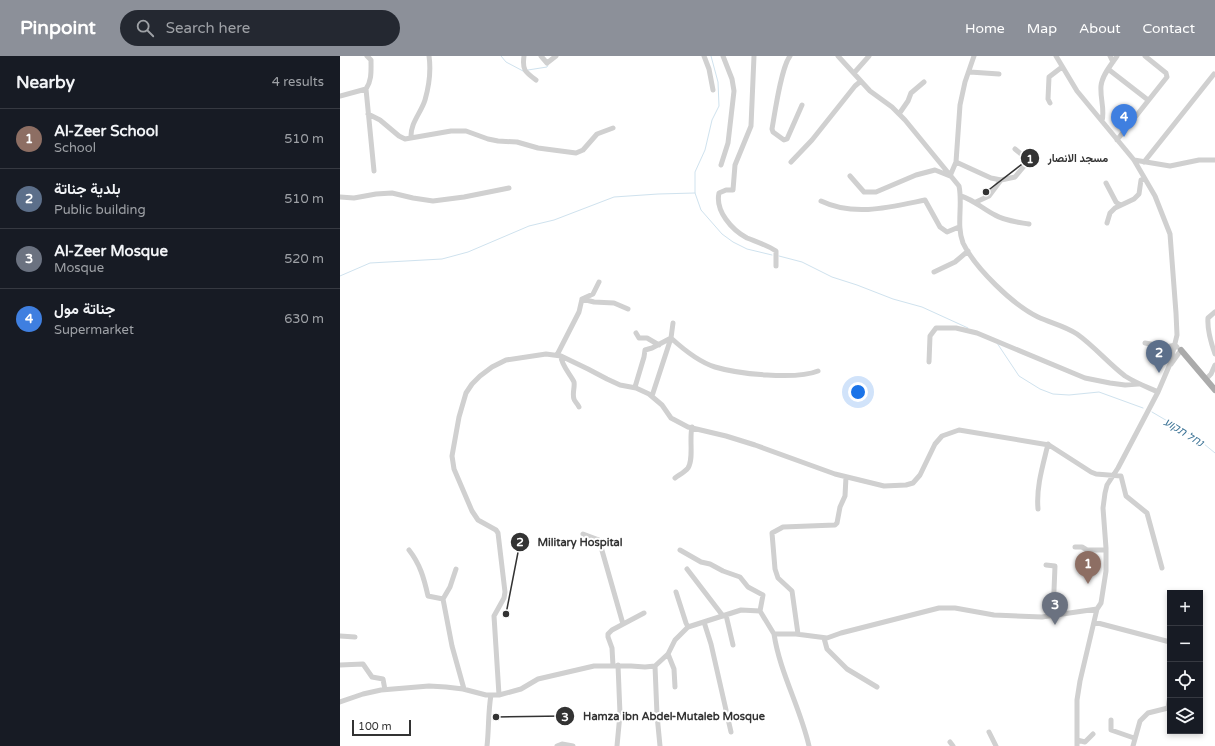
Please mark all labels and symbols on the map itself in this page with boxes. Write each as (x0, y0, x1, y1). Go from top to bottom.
pin: 4 (1111, 104, 1137, 137)
callout: مسجد الانصار (1020, 147, 1117, 170)
text: 1 (1026, 152, 1034, 166)
text: مسجد الانصار (1047, 152, 1108, 165)
pin: 2 (1146, 340, 1172, 373)
your location (848, 382, 868, 402)
water label: נחל תקוע (1162, 415, 1207, 450)
callout: Military Hospital (510, 531, 631, 554)
text: 2 (516, 535, 524, 549)
text: Military Hospital (537, 536, 623, 550)
pin: 1 (1075, 551, 1101, 584)
pin: 3 (1042, 592, 1068, 625)
callout: Hamza ibn Abdel-Mutaleb Mosque (555, 705, 773, 728)
text: 3 (561, 710, 569, 724)
text: Hamza ibn Abdel-Mutaleb Mosque (583, 710, 766, 724)
scale bar (352, 718, 411, 737)

